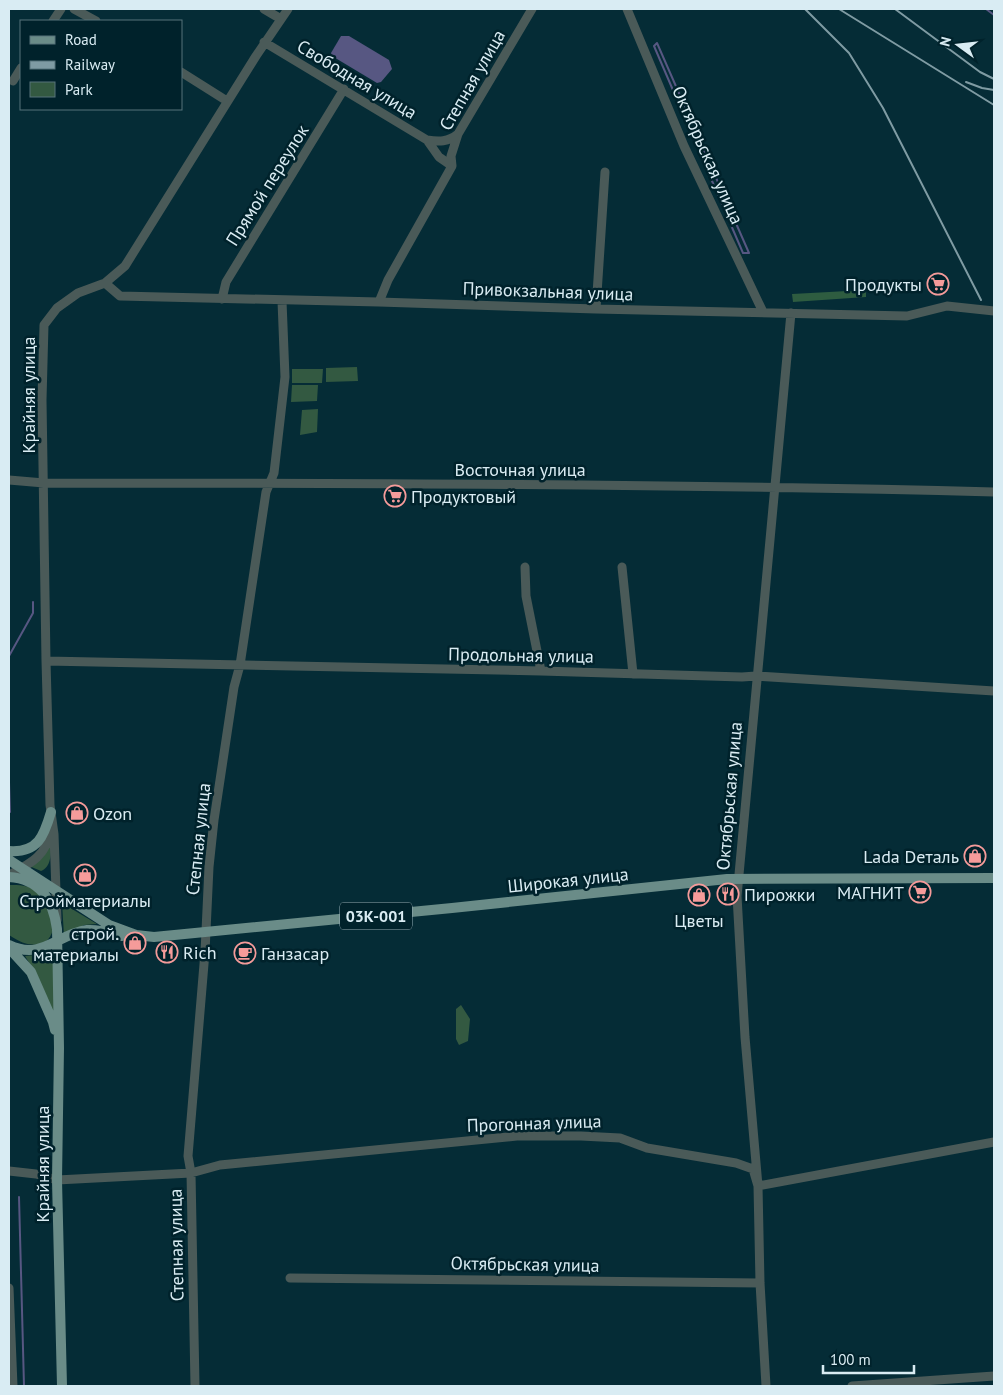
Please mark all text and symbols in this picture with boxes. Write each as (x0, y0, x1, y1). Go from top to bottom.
legend (20, 20, 182, 110)
north arrow (933, 20, 983, 70)
street label: Степная улица (434, 25, 510, 135)
text: Road (65, 30, 97, 49)
street label: Свободная улица (293, 34, 421, 124)
text: N (936, 35, 955, 48)
text: Railway (65, 55, 115, 74)
text: Park (65, 80, 93, 99)
street label: Октябрьская улица (667, 82, 749, 228)
street label: Прямой переулок (220, 120, 314, 250)
supermarket icon: Продукты (926, 272, 950, 296)
place label: Продукты (845, 273, 922, 296)
street label: Привокзальная улица (462, 277, 634, 305)
street label: Крайняя улица (17, 337, 40, 453)
street label: Восточная улица (454, 458, 586, 481)
supermarket icon: Продуктовый (383, 484, 407, 508)
place label: Продуктовый (411, 485, 516, 508)
street label: Продольная улица (448, 642, 594, 668)
street label: Октябрьская улица (711, 721, 747, 871)
street label: Степная улица (181, 782, 215, 896)
shop icon: Ozon (65, 801, 89, 825)
place label: Ozon (93, 802, 132, 825)
shop icon: Lada Dеталь (963, 844, 987, 868)
place label: Lada Dеталь (863, 845, 959, 868)
street label: Широкая улица (506, 862, 630, 898)
shop icon: Стройматериалы (73, 863, 97, 887)
supermarket icon: МАГНИТ (908, 880, 932, 904)
place label: МАГНИТ (837, 881, 904, 904)
restaurant icon: Пирожки (716, 882, 740, 906)
shop icon: Цветы (687, 883, 711, 907)
place label: Пирожки (744, 883, 815, 906)
place label: Стройматериалы (19, 889, 151, 912)
road number: 03К-001 (340, 902, 412, 929)
place label: Цветы (674, 909, 724, 932)
place label: строй. материалы (33, 922, 119, 966)
shop icon: строй. материалы (123, 931, 147, 955)
restaurant icon: Rich (155, 940, 179, 964)
place label: Rich (183, 941, 217, 964)
cafe icon: Ганзасар (233, 941, 257, 965)
place label: Ганзасар (261, 942, 329, 965)
street label: Крайняя улица (31, 1106, 54, 1222)
street label: Прогонная улица (466, 1109, 602, 1137)
street label: Степная улица (164, 1188, 188, 1302)
street label: Октябрьская улица (450, 1251, 600, 1277)
scale bar (823, 1342, 914, 1374)
text: 100 m (830, 1350, 871, 1369)

